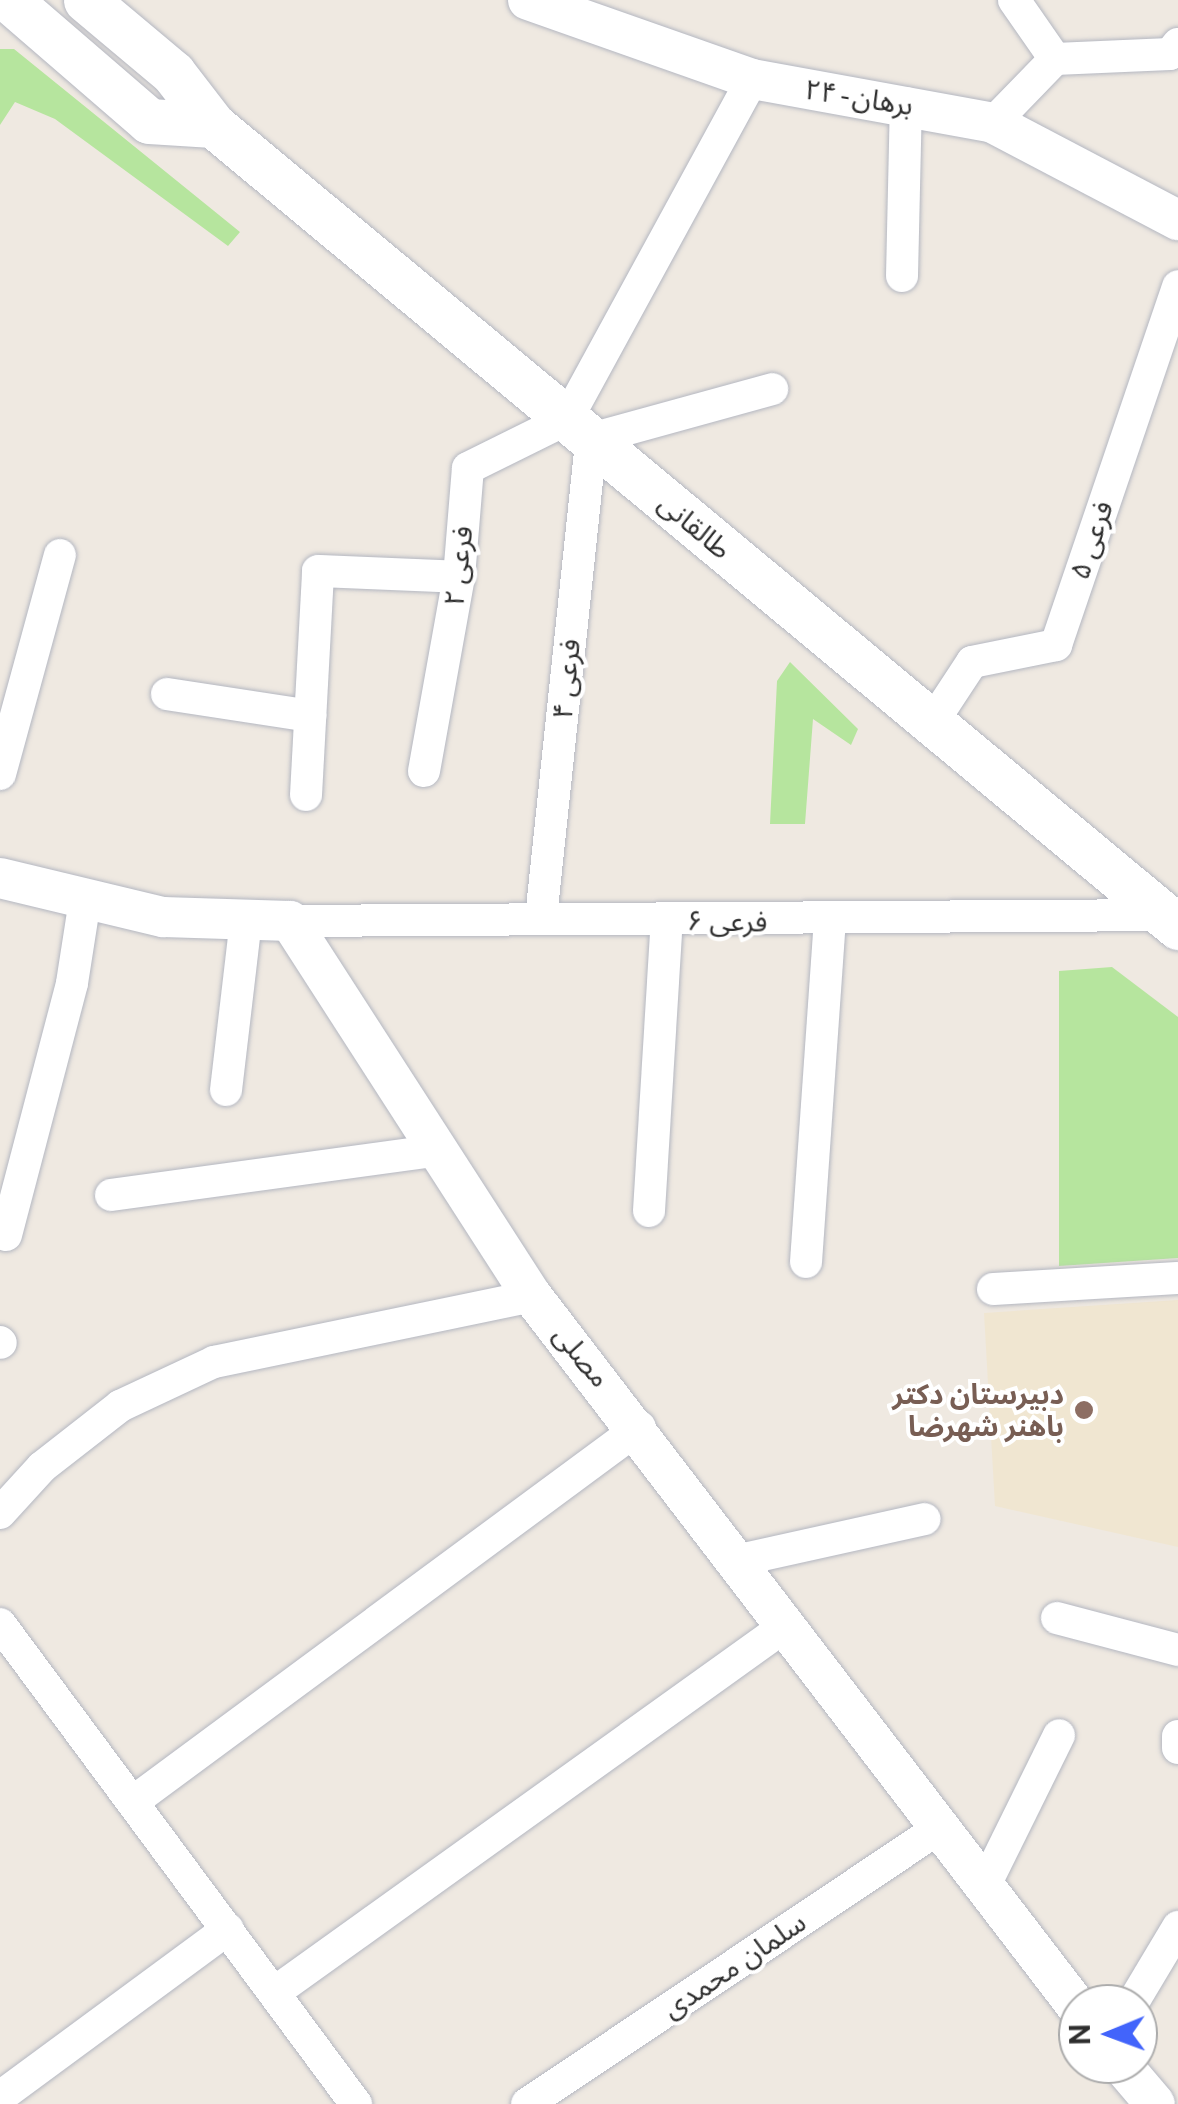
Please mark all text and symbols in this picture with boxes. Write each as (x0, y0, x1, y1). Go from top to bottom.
street label: ۲۴ - برهان (799, 71, 919, 123)
street label: طالقانی (652, 486, 738, 566)
street label: فرعی ۵ (1062, 497, 1120, 583)
street label: فرعی ۲ (436, 524, 480, 608)
street label: فرعی ۴ (545, 637, 587, 721)
street label: فرعی ۶ (687, 904, 767, 938)
street label: مصلی (547, 1318, 617, 1394)
place label: دبیرستان دکتر باهنر شهرضا (892, 1377, 1064, 1443)
marker: دبیرستان دکتر باهنر شهرضا (1073, 1399, 1095, 1421)
street label: سلمان محمدی (656, 1905, 812, 2025)
north arrow (1058, 1984, 1158, 2084)
text: N (1063, 2023, 1096, 2046)

